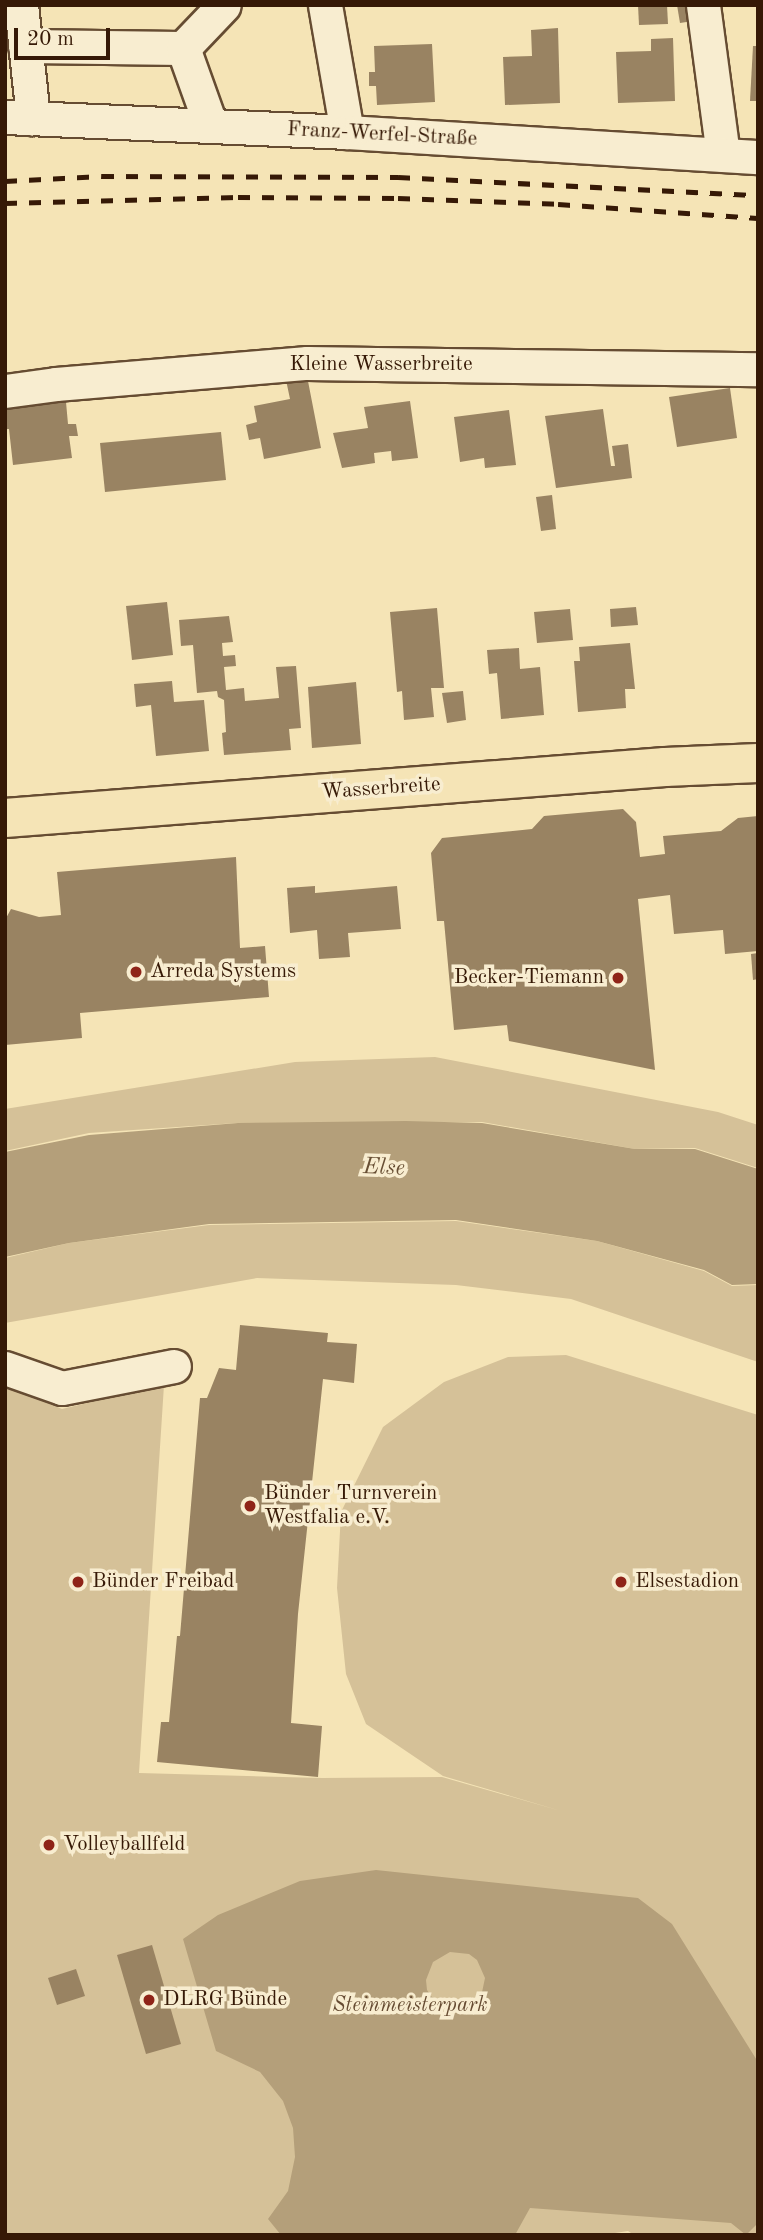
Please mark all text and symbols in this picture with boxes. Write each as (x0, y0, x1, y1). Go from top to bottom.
scale bar (18, 14, 114, 58)
text: 20 m (27, 29, 74, 50)
street label: Franz-Werfel-Straße (286, 117, 478, 153)
street label: Kleine Wasserbreite (289, 352, 473, 378)
street label: Wasserbreite (321, 772, 441, 806)
place label: Arreda Systems (150, 959, 296, 985)
marker: Arreda Systems (128, 964, 144, 980)
place label: Becker-Tiemann (454, 965, 604, 991)
marker: Becker-Tiemann (610, 970, 626, 986)
water label: Else (363, 1153, 405, 1183)
place label: Bünder Turnverein Westfalia e.V. (264, 1481, 437, 1531)
marker: Bünder Turnverein Westfalia e.V. (242, 1498, 258, 1514)
place label: Bünder Freibad (92, 1569, 234, 1595)
place label: Elsestadion (635, 1569, 739, 1595)
marker: Bünder Freibad (70, 1574, 86, 1590)
marker: Elsestadion (613, 1574, 629, 1590)
place label: Volleyballfeld (63, 1832, 185, 1858)
marker: Volleyballfeld (41, 1837, 57, 1853)
place label: DLRG Bünde (163, 1987, 287, 2013)
marker: DLRG Bünde (141, 1992, 157, 2008)
park label: Steinmeisterpark (332, 1993, 488, 2019)

